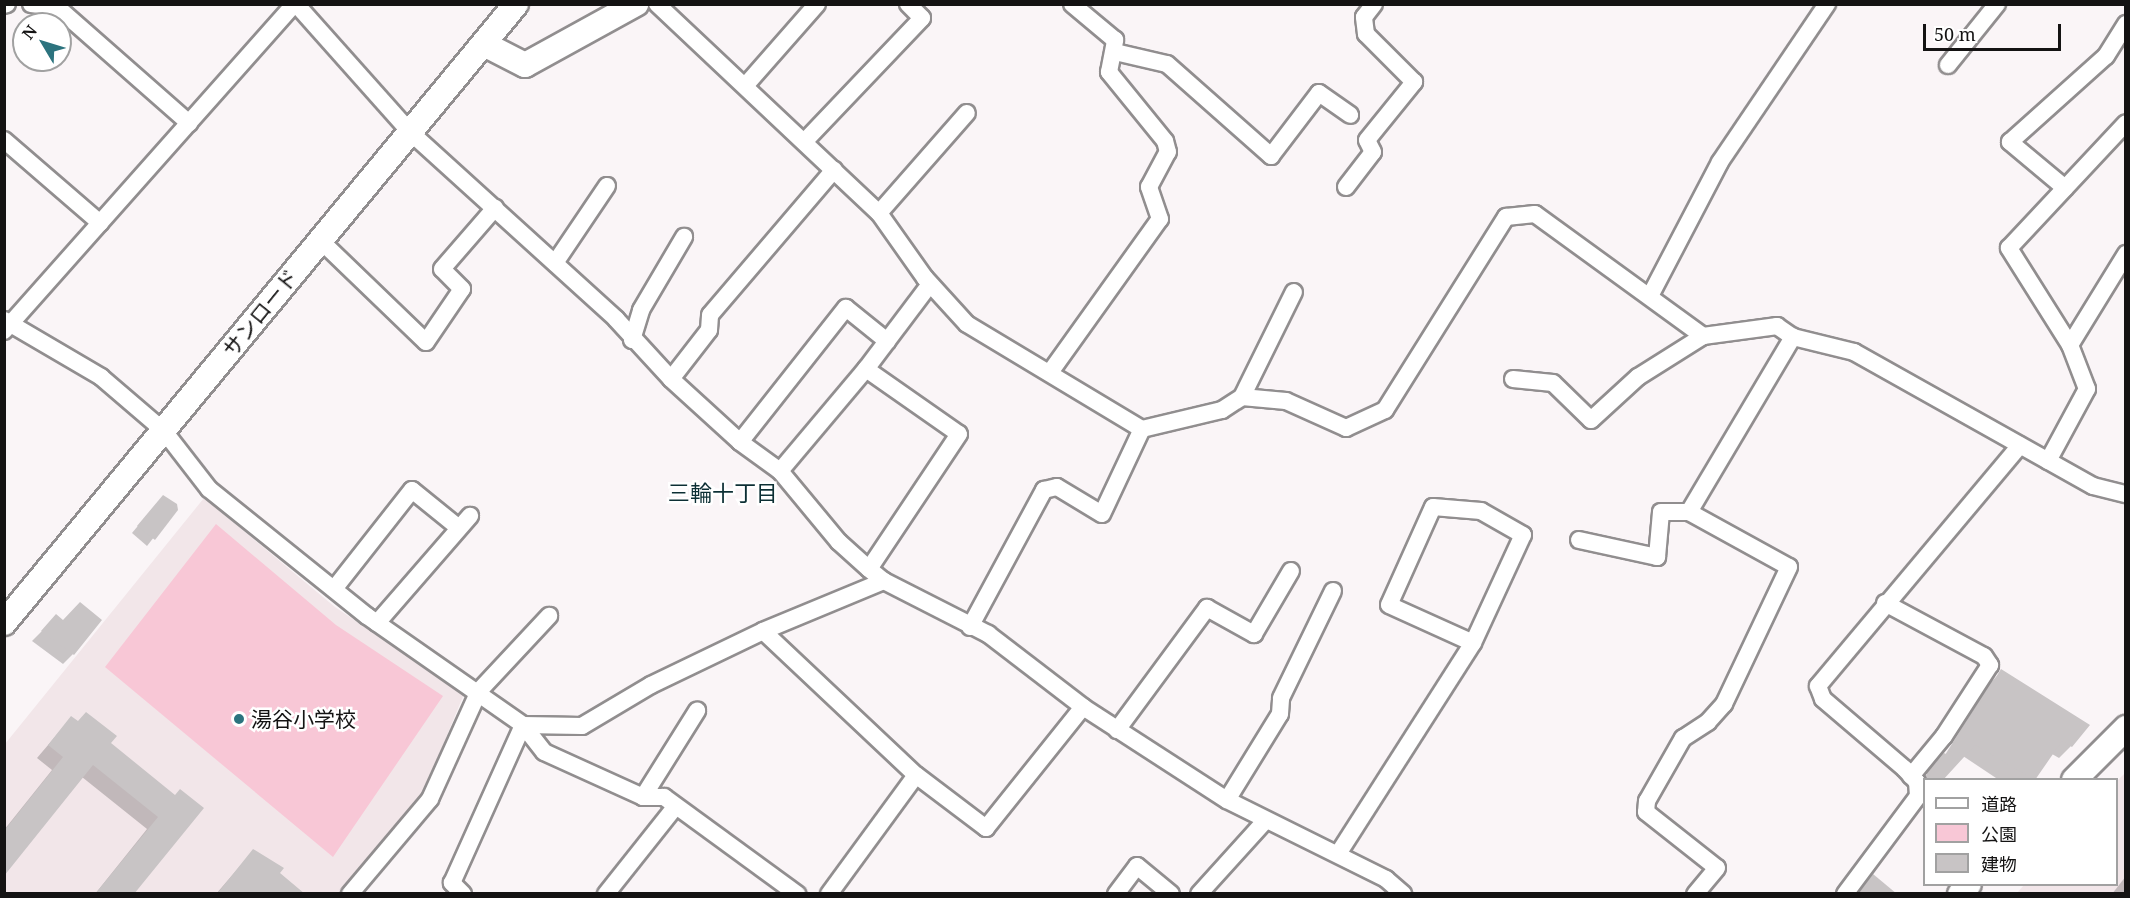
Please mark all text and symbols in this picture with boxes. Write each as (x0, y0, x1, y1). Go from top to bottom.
north arrow (12, 12, 72, 72)
scale bar (1926, 12, 2064, 50)
text: N (17, 20, 42, 44)
text: 50 m (1934, 22, 1976, 46)
street label: サンロード (217, 264, 303, 362)
district label: 三輪十丁目 (668, 480, 778, 506)
place label: 湯谷小学校 (251, 706, 356, 732)
marker: 湯谷小学校 (232, 712, 246, 726)
legend (1923, 778, 2118, 886)
text: 道路 (1981, 792, 2017, 816)
text: 公園 (1981, 822, 2017, 846)
text: 建物 (1981, 852, 2017, 876)

